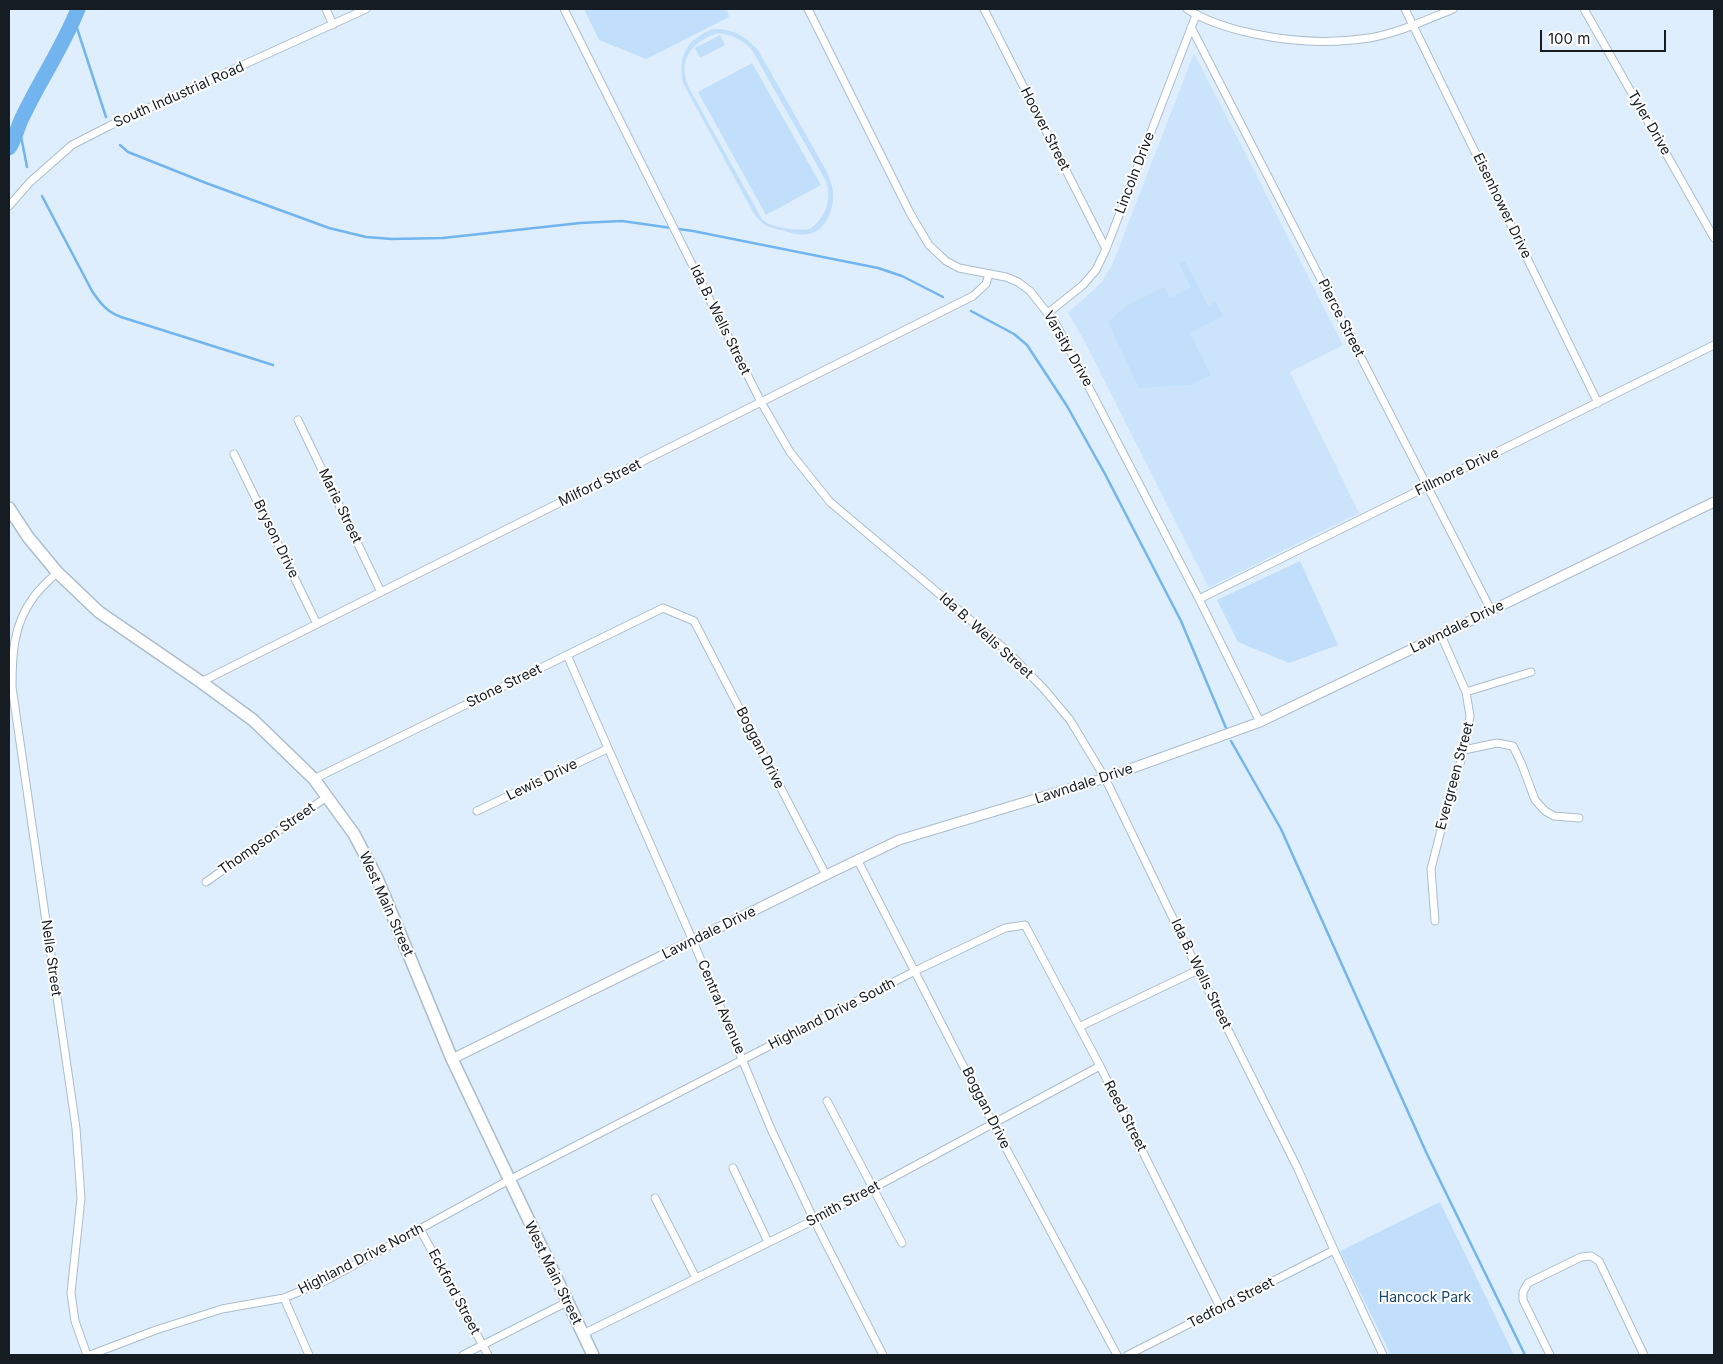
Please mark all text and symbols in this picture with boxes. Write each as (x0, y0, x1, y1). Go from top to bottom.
scale bar (1543, 20, 1669, 52)
text: 100 m (1548, 29, 1590, 48)
street label: South Industrial Road (111, 59, 247, 131)
street label: Hoover Street (1017, 84, 1073, 174)
street label: Tyler Drive (1624, 88, 1674, 158)
street label: Lincoln Drive (1112, 130, 1158, 216)
street label: Eisenhower Drive (1469, 150, 1535, 262)
street label: Ida B. Wells Street (686, 262, 754, 378)
street label: Pierce Street (1314, 276, 1368, 360)
street label: Varsity Drive (1040, 308, 1096, 390)
street label: Fillmore Drive (1412, 445, 1502, 499)
street label: Milford Street (556, 456, 644, 510)
street label: Marie Street (315, 466, 365, 546)
street label: Bryson Drive (250, 497, 302, 581)
street label: Ida B. Wells Street (936, 590, 1036, 682)
street label: Lawndale Drive (1407, 597, 1507, 657)
street label: Stone Street (464, 661, 544, 711)
street label: Boggan Drive (732, 704, 788, 792)
street label: Evergreen Street (1433, 720, 1477, 832)
street label: Lewis Drive (504, 756, 580, 804)
street label: Lawndale Drive (1033, 760, 1135, 808)
street label: Thompson Street (215, 799, 319, 879)
street label: West Main Street (355, 849, 417, 959)
street label: Lawndale Drive (659, 903, 759, 963)
street label: Ida B. Wells Street (1167, 916, 1235, 1032)
street label: Nelle Street (37, 919, 65, 997)
street label: Central Avenue (694, 957, 748, 1057)
street label: Highland Drive South (766, 975, 898, 1053)
street label: Boggan Drive (958, 1064, 1014, 1152)
street label: Reed Street (1100, 1078, 1150, 1154)
street label: Smith Street (803, 1178, 883, 1230)
street label: West Main Street (521, 1219, 585, 1327)
street label: Highland Drive North (295, 1220, 427, 1298)
street label: Eckford Street (424, 1246, 484, 1338)
street label: Tedford Street (1185, 1274, 1277, 1332)
park label: Hancock Park (1379, 1290, 1471, 1306)

